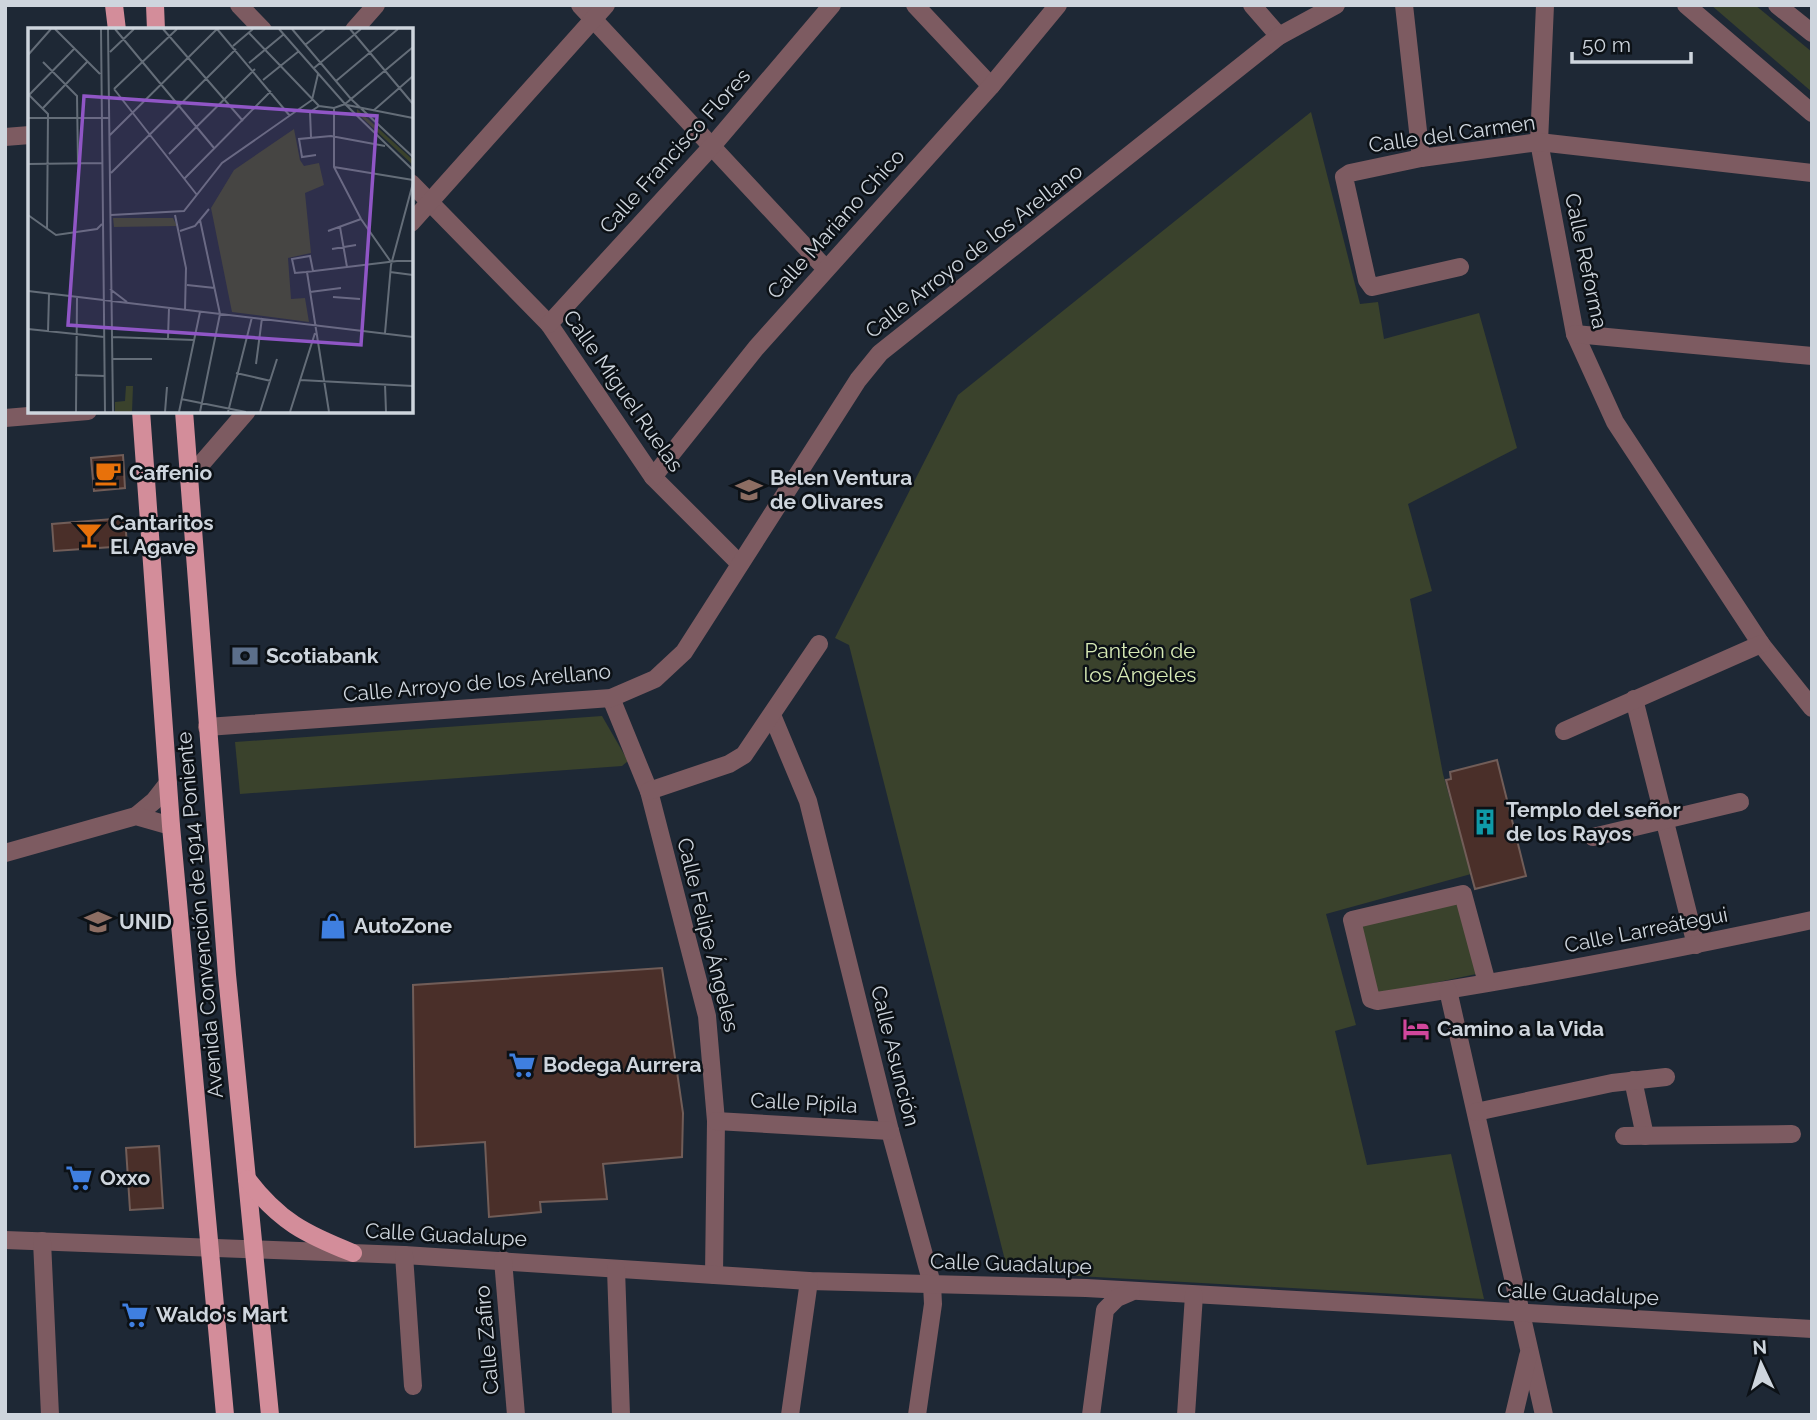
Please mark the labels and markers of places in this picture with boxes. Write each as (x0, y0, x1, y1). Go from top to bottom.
cafe icon: Caffenio (93, 458, 123, 488)
place label: Caffenio (129, 460, 212, 485)
place label: Belen Ventura de Olivares (770, 465, 912, 514)
school or university icon: Belen Ventura de Olivares (734, 475, 764, 505)
place label: Cantaritos El Agave (110, 510, 214, 559)
bar icon: Cantaritos El Agave (74, 520, 104, 550)
bank icon: Scotiabank (230, 641, 260, 671)
place label: Scotiabank (266, 643, 379, 668)
place label: Templo del señor de los Rayos (1506, 797, 1681, 846)
building icon: Templo del señor de los Rayos (1470, 807, 1500, 837)
school or university icon: UNID (83, 907, 113, 937)
place label: UNID (119, 909, 172, 934)
shop icon: AutoZone (318, 911, 348, 941)
place label: AutoZone (354, 913, 452, 938)
hotel icon: Camino a la Vida (1401, 1014, 1431, 1044)
place label: Camino a la Vida (1437, 1016, 1604, 1041)
supermarket icon: Bodega Aurrera (507, 1050, 537, 1080)
place label: Bodega Aurrera (543, 1052, 702, 1077)
supermarket icon: Oxxo (64, 1163, 94, 1193)
place label: Oxxo (100, 1165, 150, 1190)
supermarket icon: Waldo's Mart (120, 1300, 150, 1330)
place label: Waldo's Mart (156, 1302, 288, 1327)

